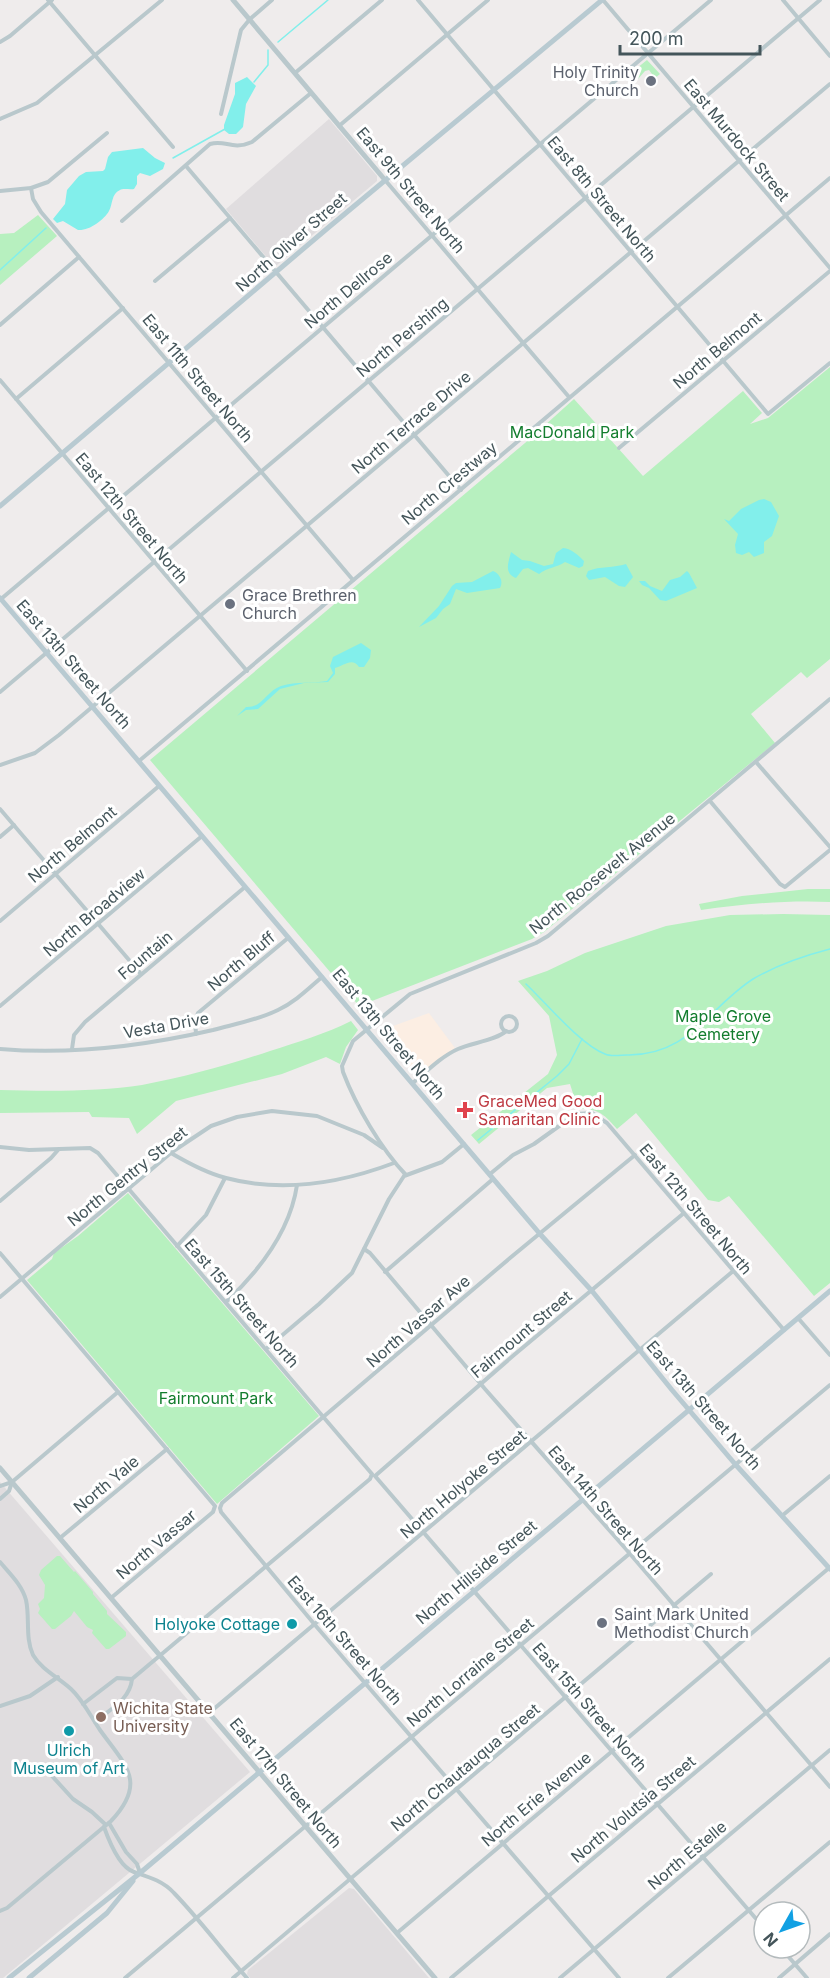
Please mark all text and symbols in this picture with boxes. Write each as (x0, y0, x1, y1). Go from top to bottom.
scale bar (620, 18, 760, 56)
text: 200 m (629, 28, 684, 49)
place label: Holy Trinity Church (553, 62, 639, 100)
marker: Holy Trinity Church (644, 74, 658, 88)
street label: East Murdock Street (680, 75, 794, 205)
street label: East 9th Street North (352, 123, 470, 257)
street label: East 8th Street North (544, 132, 660, 266)
street label: North Oliver Street (231, 188, 351, 296)
street label: North Dellrose (300, 247, 396, 333)
street label: North Pershing (352, 293, 452, 381)
street label: North Belmont (669, 307, 765, 393)
street label: East 11th Street North (138, 310, 258, 446)
street label: North Terrace Drive (347, 366, 475, 478)
park label: MacDonald Park (510, 422, 635, 442)
street label: North Crestway (397, 437, 501, 529)
street label: East 12th Street North (71, 449, 193, 587)
place label: Grace Brethren Church (242, 585, 357, 623)
street label: East 13th Street North (12, 595, 136, 733)
marker: Grace Brethren Church (223, 597, 237, 611)
street label: North Belmont (24, 801, 120, 887)
street label: North Roosevelt Avenue (525, 808, 679, 938)
street label: North Broadview (39, 864, 149, 960)
street label: Fountain (114, 926, 176, 984)
street label: North Bluff (203, 927, 279, 995)
street label: East 13th Street North (328, 965, 450, 1103)
park label: Maple Grove Cemetery (675, 1006, 771, 1044)
street label: Vesta Drive (122, 1008, 210, 1042)
place label: GraceMed Good Samaritan Clinic (478, 1091, 602, 1129)
marker: GraceMed Good Samaritan Clinic (456, 1101, 474, 1119)
street label: North Gentry Street (63, 1122, 191, 1230)
street label: East 12th Street North (635, 1140, 757, 1278)
street label: East 15th Street North (180, 1234, 304, 1372)
street label: North Vassar Ave (362, 1271, 474, 1371)
street label: Fairmount Street (466, 1286, 576, 1382)
street label: East 13th Street North (642, 1336, 766, 1474)
park label: Fairmount Park (159, 1388, 274, 1408)
street label: North Holyoke Street (396, 1425, 530, 1543)
street label: East 14th Street North (544, 1441, 668, 1579)
street label: North Yale (69, 1451, 143, 1517)
street label: North Vassar (112, 1505, 200, 1583)
street label: North Hillside Street (411, 1516, 541, 1628)
street label: East 16th Street North (283, 1571, 407, 1709)
place label: Saint Mark United Methodist Church (614, 1604, 749, 1642)
street label: North Lorraine Street (403, 1613, 537, 1731)
place label: Holyoke Cottage (154, 1614, 280, 1634)
marker: Saint Mark United Methodist Church (595, 1616, 609, 1630)
marker: Holyoke Cottage (285, 1617, 299, 1631)
street label: East 15th Street North (528, 1638, 652, 1776)
place label: Wichita State University (113, 1698, 213, 1736)
street label: North Chautauqua Street (386, 1699, 544, 1835)
marker: Wichita State University (94, 1710, 108, 1724)
street label: East 17th Street North (226, 1714, 346, 1852)
marker: Ulrich Museum of Art (62, 1724, 76, 1738)
place label: Ulrich Museum of Art (13, 1740, 125, 1778)
street label: North Erie Avenue (477, 1747, 595, 1851)
street label: North Volutsia Street (567, 1751, 699, 1867)
street label: North Estelle (644, 1816, 730, 1894)
north arrow (752, 1900, 812, 1960)
text: N (759, 1929, 782, 1951)

